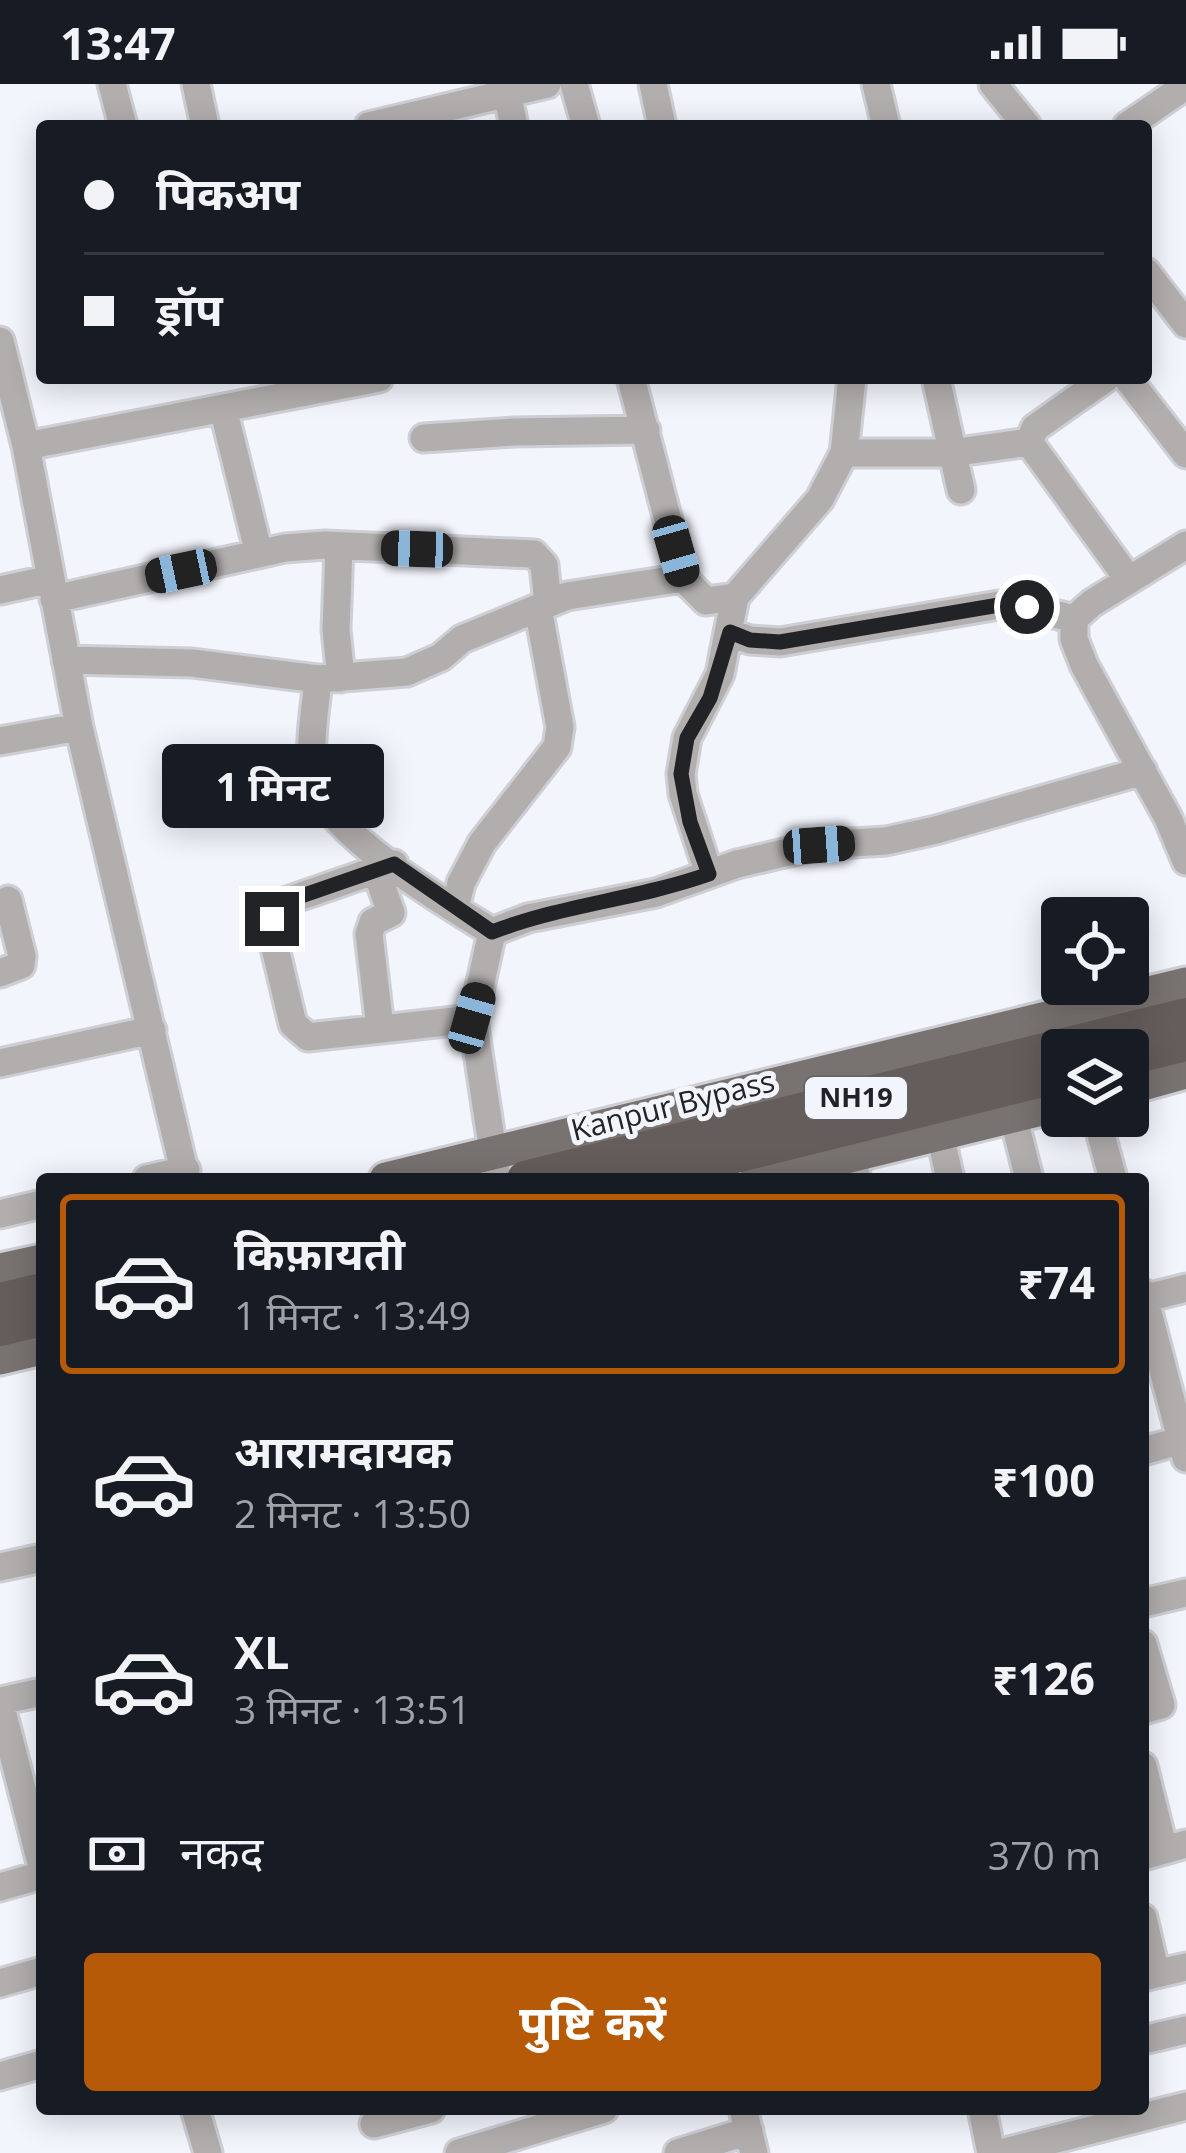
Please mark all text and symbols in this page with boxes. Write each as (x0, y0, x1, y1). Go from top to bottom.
text: 13:47 (60, 12, 176, 73)
text: पिकअप (156, 162, 300, 223)
text: ड्रॉप (156, 278, 223, 339)
car (649, 511, 703, 591)
car (380, 530, 454, 568)
car (142, 546, 220, 596)
route start (1000, 580, 1054, 634)
callout: 1 मिनट (161, 745, 383, 829)
text: 1 मिनट (216, 759, 330, 812)
car (782, 825, 856, 865)
route end (245, 892, 299, 946)
map controls (1041, 897, 1149, 1137)
button: locate (1041, 897, 1149, 1005)
car (445, 978, 499, 1058)
button: layers (1041, 1029, 1149, 1137)
street label: Kanpur Bypass (567, 1059, 779, 1150)
road number: NH19 (805, 1077, 907, 1119)
text: किफ़ायती (234, 1222, 405, 1283)
icon: car (90, 1230, 198, 1338)
text: ₹74 (1018, 1251, 1095, 1312)
text: 1 मिनट · 13:49 (234, 1288, 471, 1341)
text: आरामदायक (234, 1420, 452, 1481)
icon: car (90, 1428, 198, 1536)
text: ₹100 (992, 1449, 1095, 1510)
text: 2 मिनट · 13:50 (234, 1486, 471, 1539)
text: XL (234, 1621, 289, 1682)
icon: car (90, 1626, 198, 1734)
text: ₹126 (992, 1647, 1095, 1708)
text: 3 मिनट · 13:51 (234, 1682, 471, 1735)
icon: cash (84, 1821, 150, 1887)
text: नकद (180, 1821, 263, 1882)
text: 370 m (988, 1828, 1101, 1881)
button: पुष्टि करें (84, 1953, 1101, 2091)

